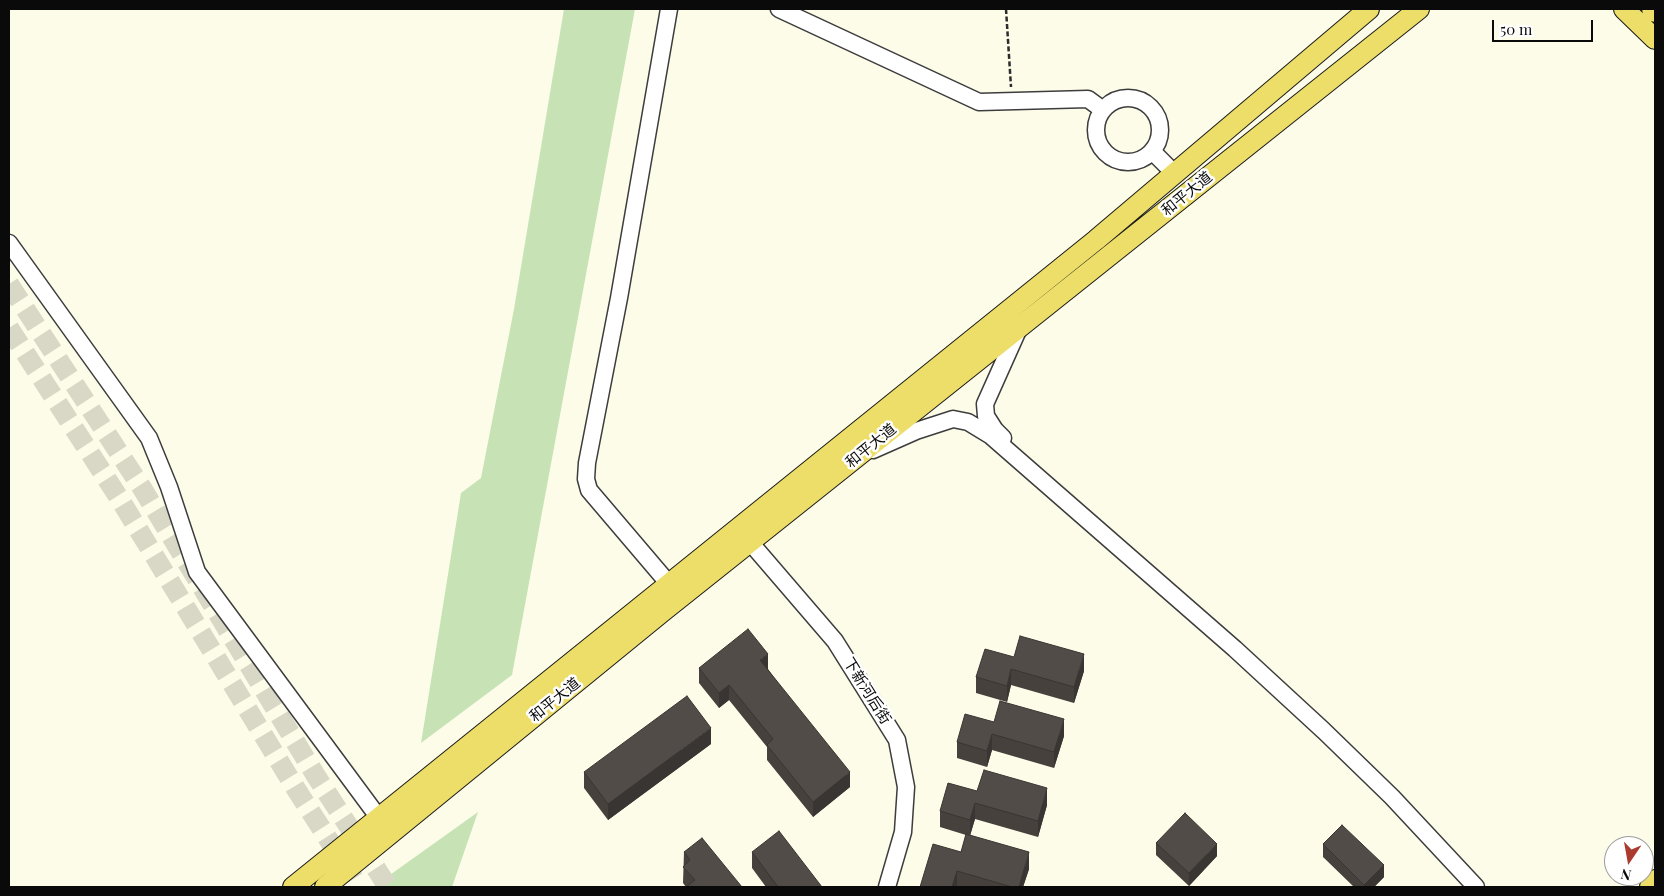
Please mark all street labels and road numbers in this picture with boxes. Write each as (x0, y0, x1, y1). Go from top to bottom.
street label: 和平大道 (1158, 168, 1216, 220)
street label: 和平大道 (842, 420, 900, 472)
street label: 下新河后街 (839, 654, 895, 728)
street label: 和平大道 (526, 674, 584, 726)

